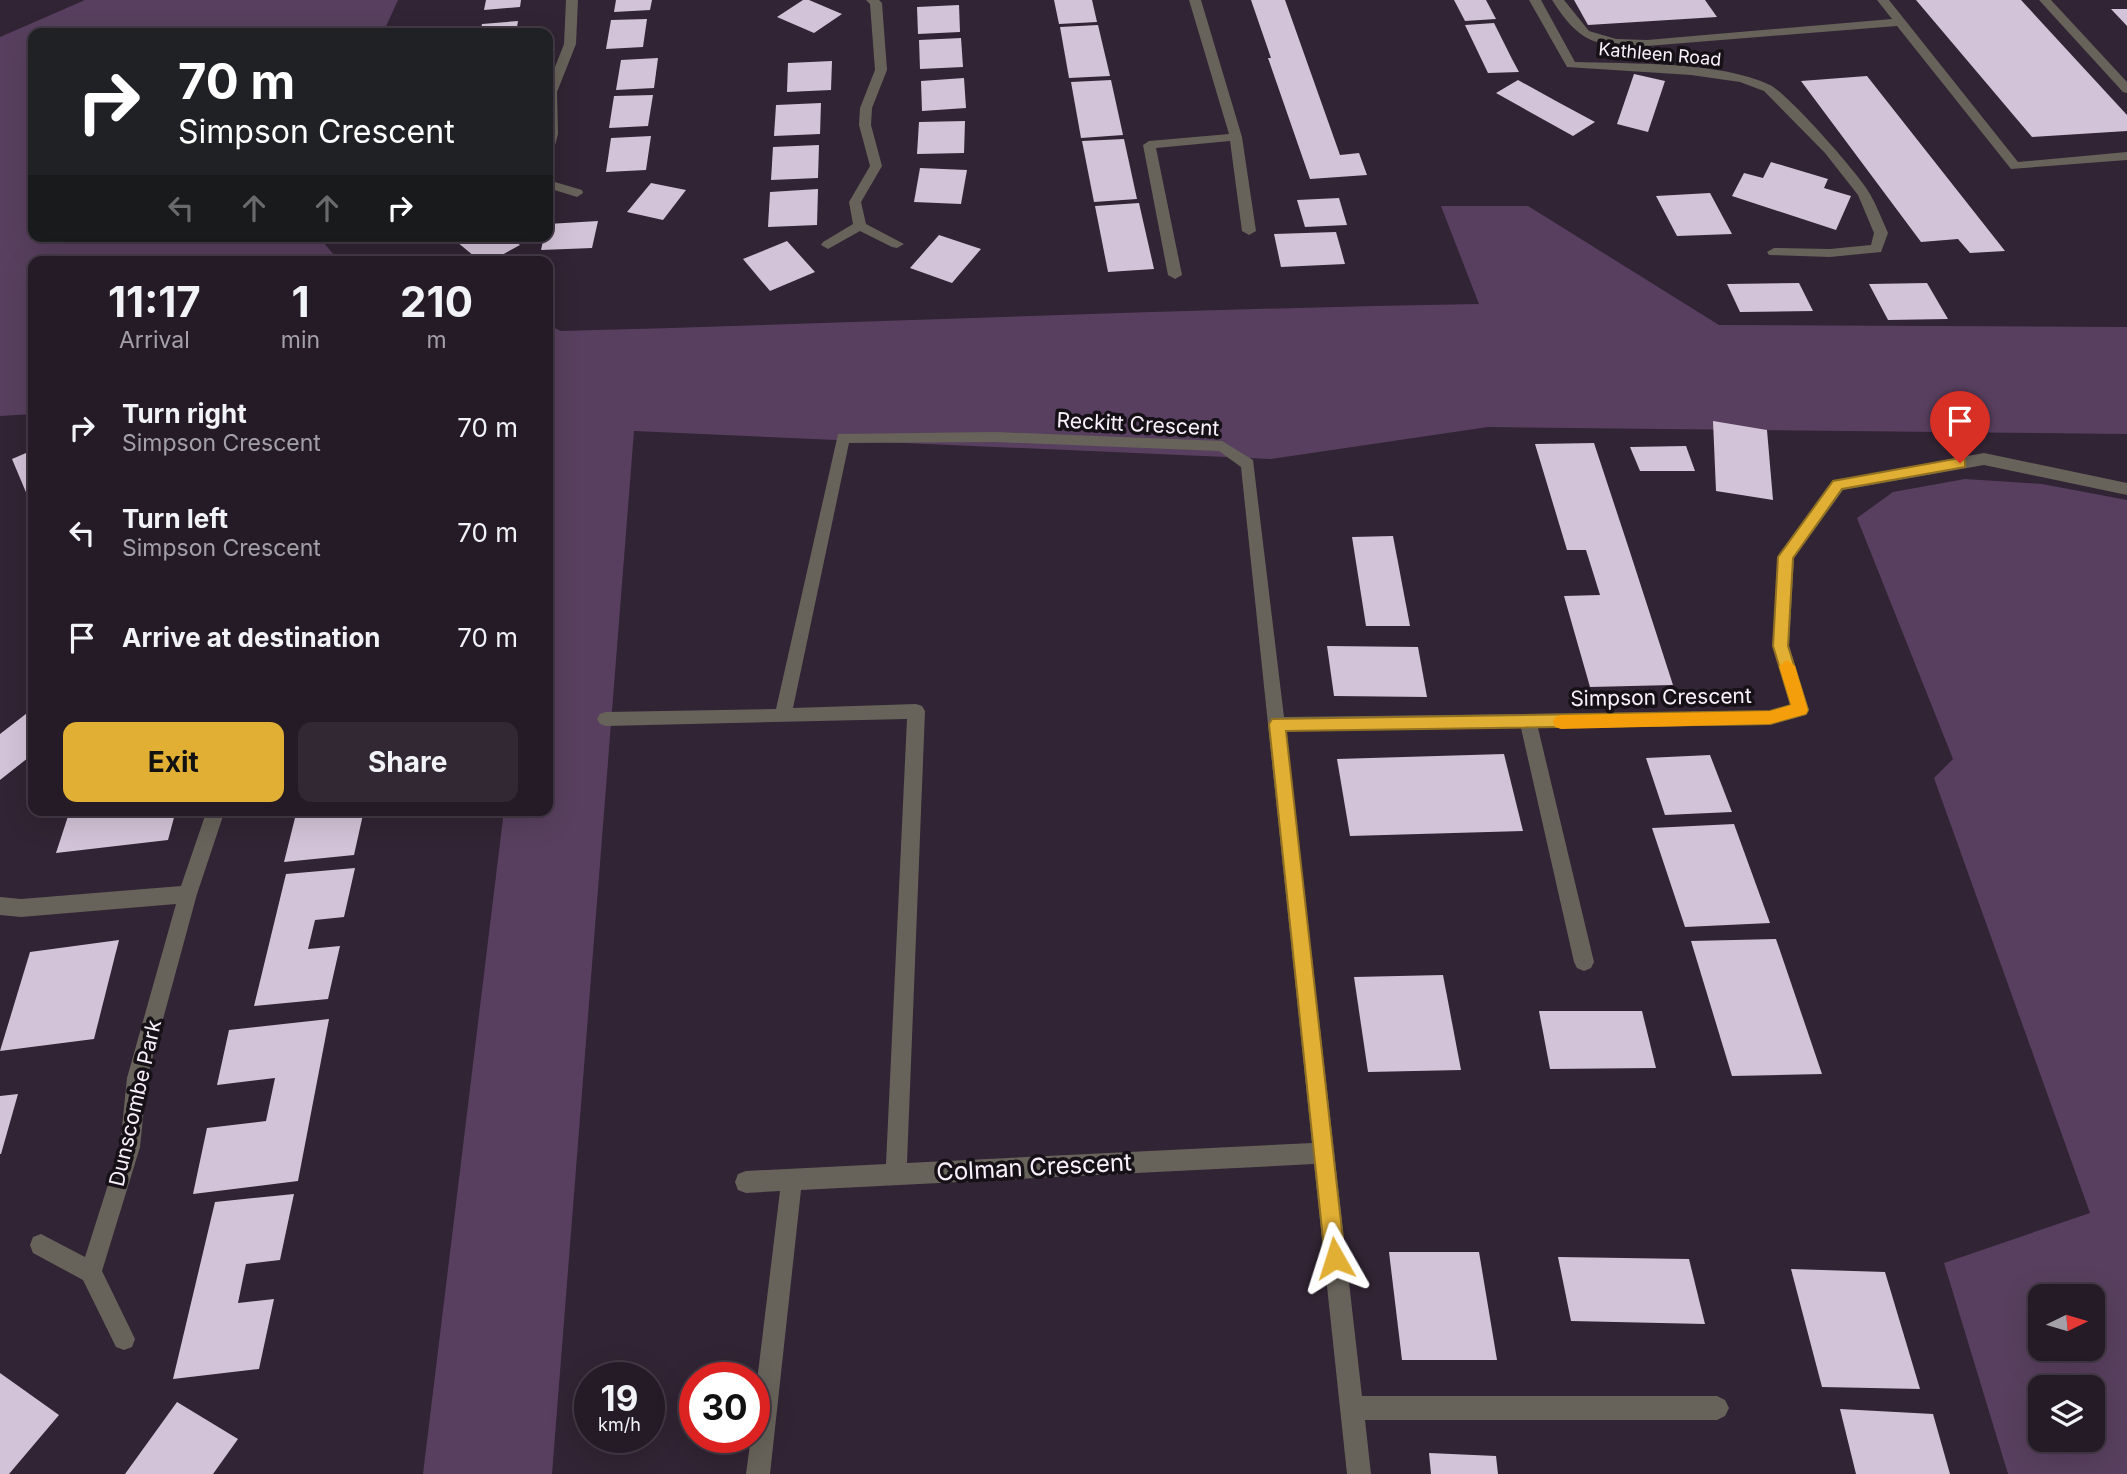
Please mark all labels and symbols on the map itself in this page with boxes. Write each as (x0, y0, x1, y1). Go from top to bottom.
street label: Kathleen Road (1598, 38, 1722, 70)
pin (1930, 391, 1990, 463)
street label: Reckitt Crescent (1056, 407, 1220, 441)
street label: Simpson Crescent (1570, 683, 1752, 711)
street label: Dunscombe Park (104, 1017, 166, 1189)
street label: Colman Crescent (936, 1147, 1133, 1187)
position arrow (1298, 1221, 1372, 1295)
north arrow (2028, 1284, 2105, 1362)
speed limit sign: 30 (679, 1362, 770, 1453)

